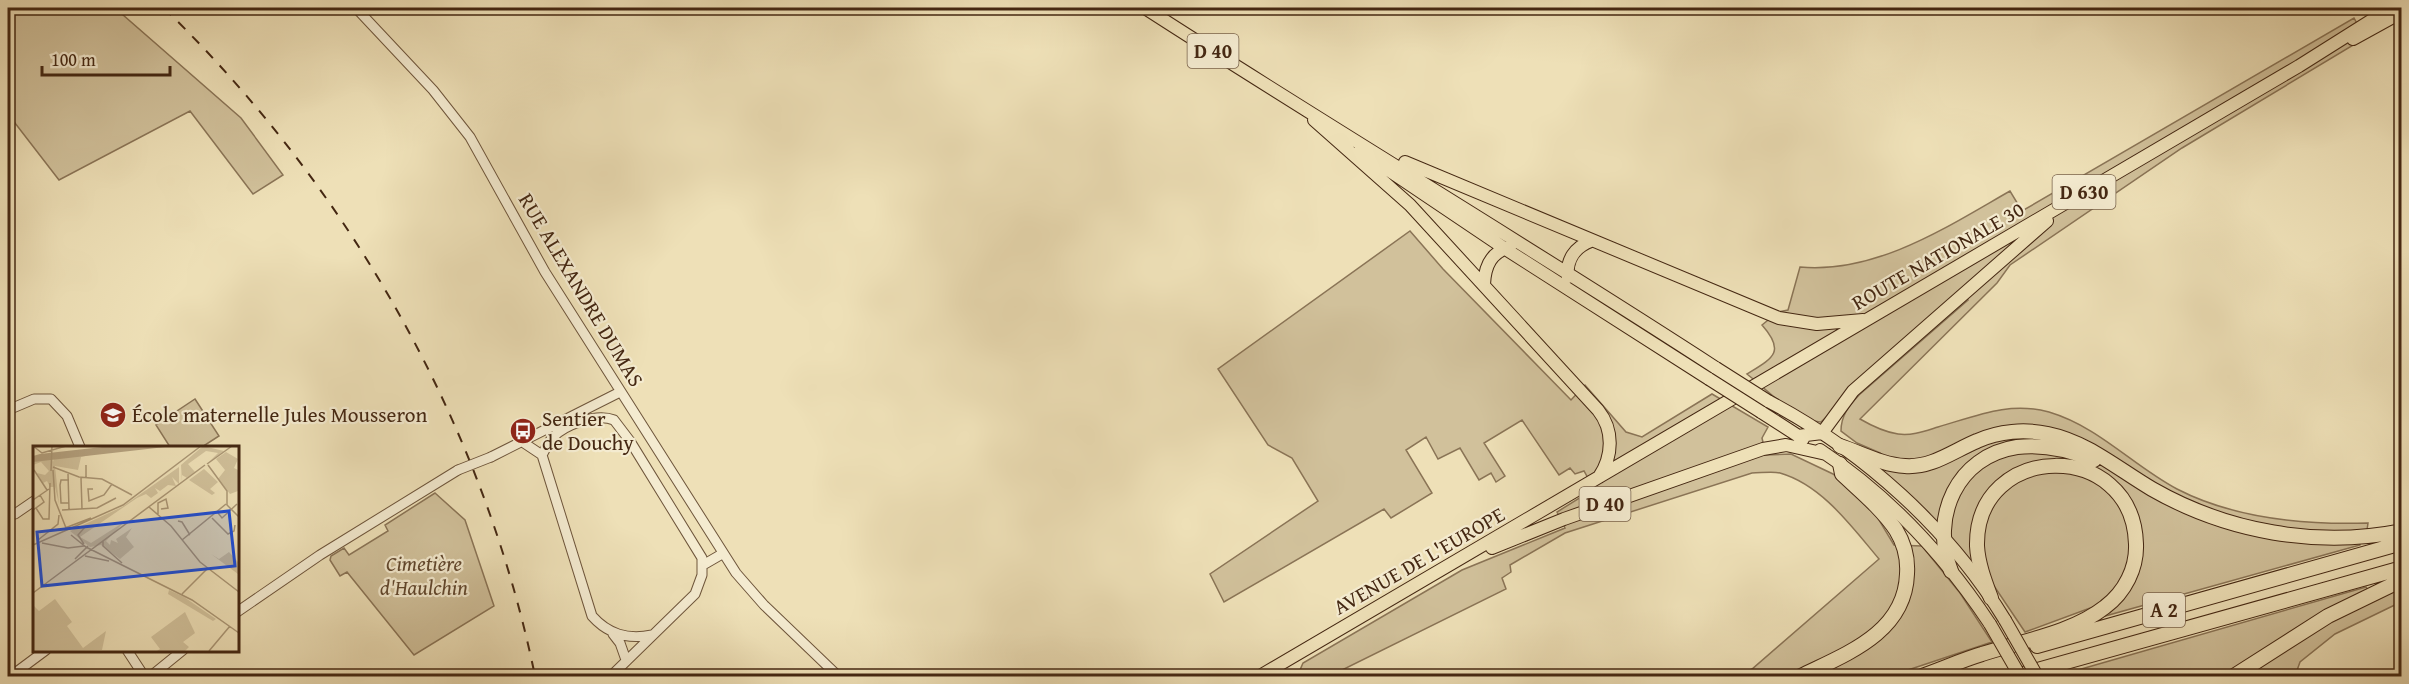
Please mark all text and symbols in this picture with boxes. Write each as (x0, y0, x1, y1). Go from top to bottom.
road number: D 40 (1188, 34, 1238, 68)
scale bar (42, 39, 170, 77)
text: 100 m (51, 46, 96, 73)
road number: D 630 (2052, 175, 2116, 209)
street label: RUE ALEXANDRE DUMAS (511, 187, 652, 393)
street label: ROUTE NATIONALE 30 (1846, 194, 2030, 318)
place label: École maternelle Jules Mousseron (132, 399, 428, 430)
school or university icon: École maternelle Jules Mousseron (98, 400, 128, 430)
place label: Sentier de Douchy (542, 403, 634, 458)
bus stop icon: Sentier de Douchy (508, 416, 538, 446)
inset map (33, 446, 238, 651)
road number: D 40 (1580, 487, 1630, 521)
street label: AVENUE DE L'EUROPE (1327, 499, 1510, 622)
park label: Cimetière d'Haulchin (380, 548, 468, 603)
road number: A 2 (2143, 593, 2185, 627)

